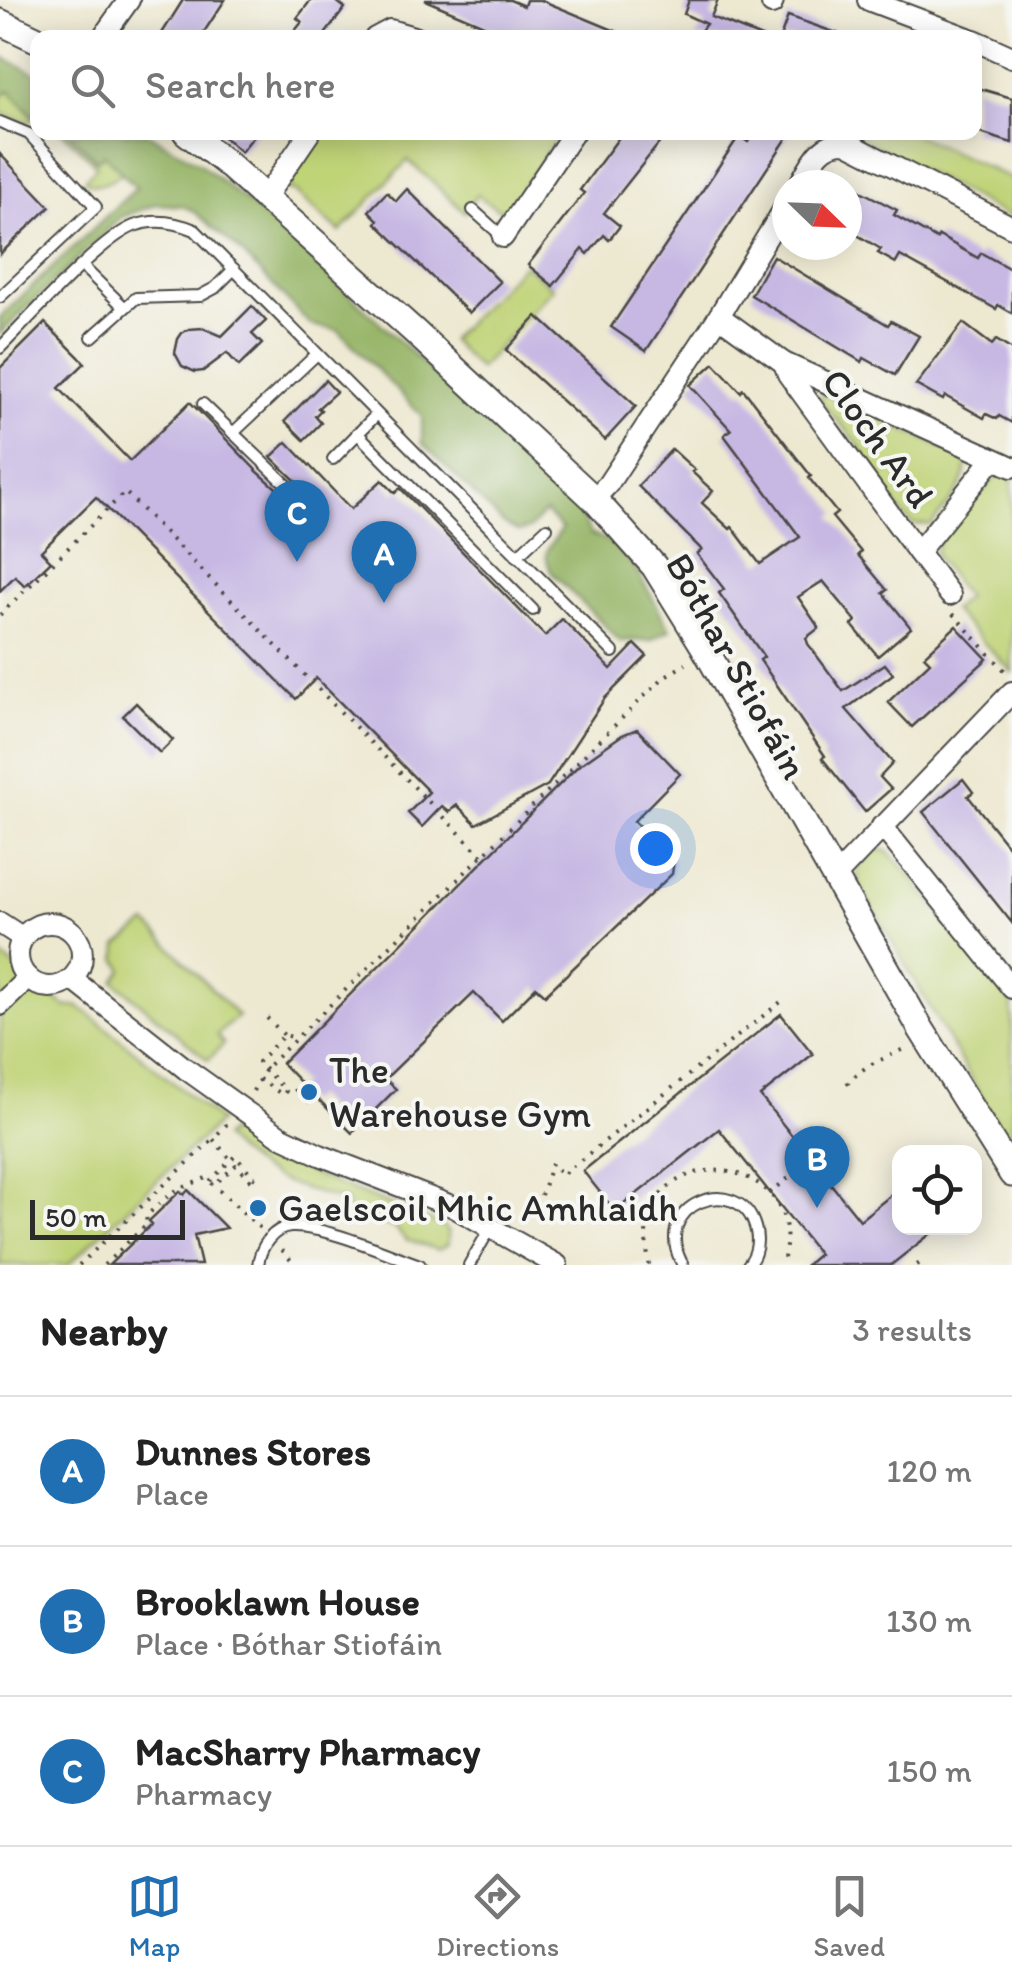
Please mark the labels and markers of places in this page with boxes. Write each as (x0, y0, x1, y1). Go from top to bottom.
pin: C (264, 480, 330, 562)
pin: A (352, 520, 416, 603)
place label: The Warehouse Gym (329, 1047, 592, 1137)
marker: The Warehouse Gym (298, 1081, 320, 1103)
pin: B (784, 1126, 850, 1208)
place label: Gaelscoil Mhic Amhlaidh (278, 1185, 678, 1231)
marker: Gaelscoil Mhic Amhlaidh (247, 1197, 269, 1219)

